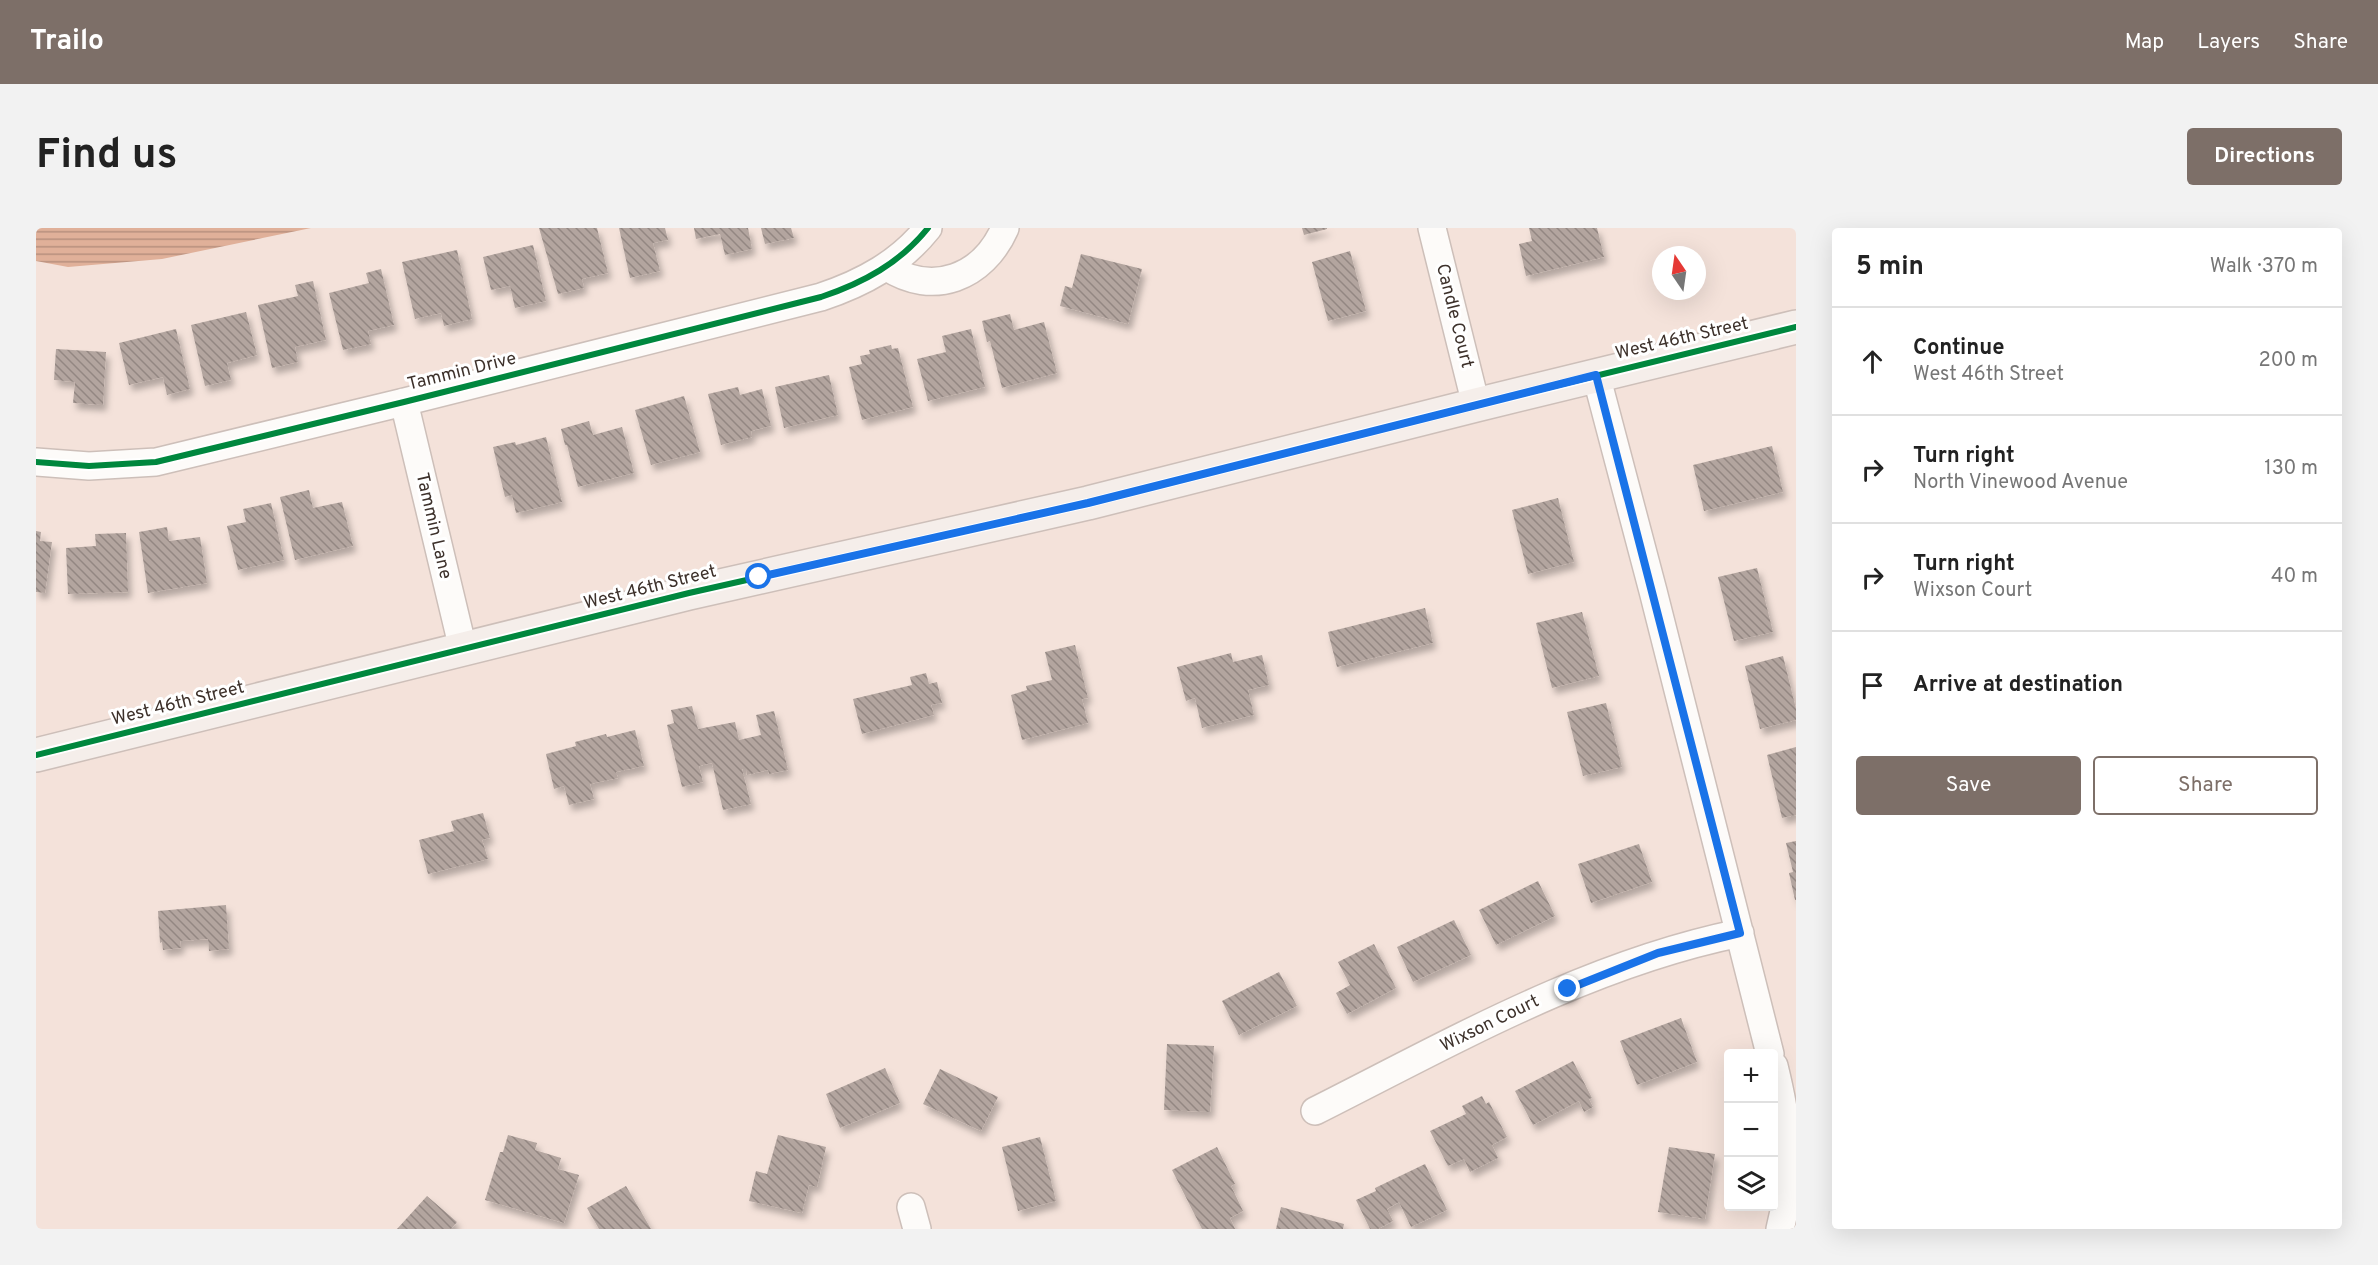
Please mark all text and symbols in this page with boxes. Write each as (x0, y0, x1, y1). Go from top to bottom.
text: Trailo (30, 24, 104, 60)
text: Map (2125, 29, 2164, 56)
text: Layers (2197, 29, 2260, 56)
text: Share (2293, 29, 2348, 56)
button: Directions (2187, 128, 2342, 185)
text: Find us (36, 130, 177, 183)
north arrow (1652, 246, 1706, 300)
text: 5 min (1856, 251, 1924, 284)
text: Walk · 370 m (2210, 254, 2318, 280)
street label: Candle Court (1430, 261, 1478, 371)
street label: West 46th Street (1613, 313, 1751, 365)
text: Continue (1913, 335, 2004, 362)
icon: ahead (1856, 345, 1889, 378)
street label: Tammin Drive (405, 347, 519, 397)
text: 200 m (2259, 348, 2318, 374)
text: West 46th Street (1913, 362, 2064, 388)
text: Turn right (1913, 443, 2015, 470)
icon: right (1856, 453, 1889, 486)
text: 130 m (2264, 456, 2318, 482)
text: North Vinewood Avenue (1913, 470, 2128, 496)
street label: Tammin Lane (410, 471, 456, 581)
text: Turn right (1913, 551, 2015, 578)
street label: West 46th Street (581, 560, 719, 616)
icon: right (1856, 561, 1889, 594)
route start (745, 563, 771, 589)
text: 40 m (2271, 564, 2318, 590)
text: Wixson Court (1913, 578, 2032, 604)
icon: arrive (1856, 669, 1889, 702)
text: Arrive at destination (1913, 672, 2123, 699)
street label: West 46th Street (109, 676, 247, 732)
button: Save (1856, 756, 2081, 815)
button: Share (2093, 756, 2318, 815)
route end (1554, 975, 1580, 1001)
street label: Wixson Court (1437, 990, 1543, 1058)
map controls (1724, 1049, 1778, 1211)
button: + (1724, 1049, 1778, 1103)
button: − (1724, 1103, 1778, 1157)
button: layers (1724, 1157, 1778, 1211)

